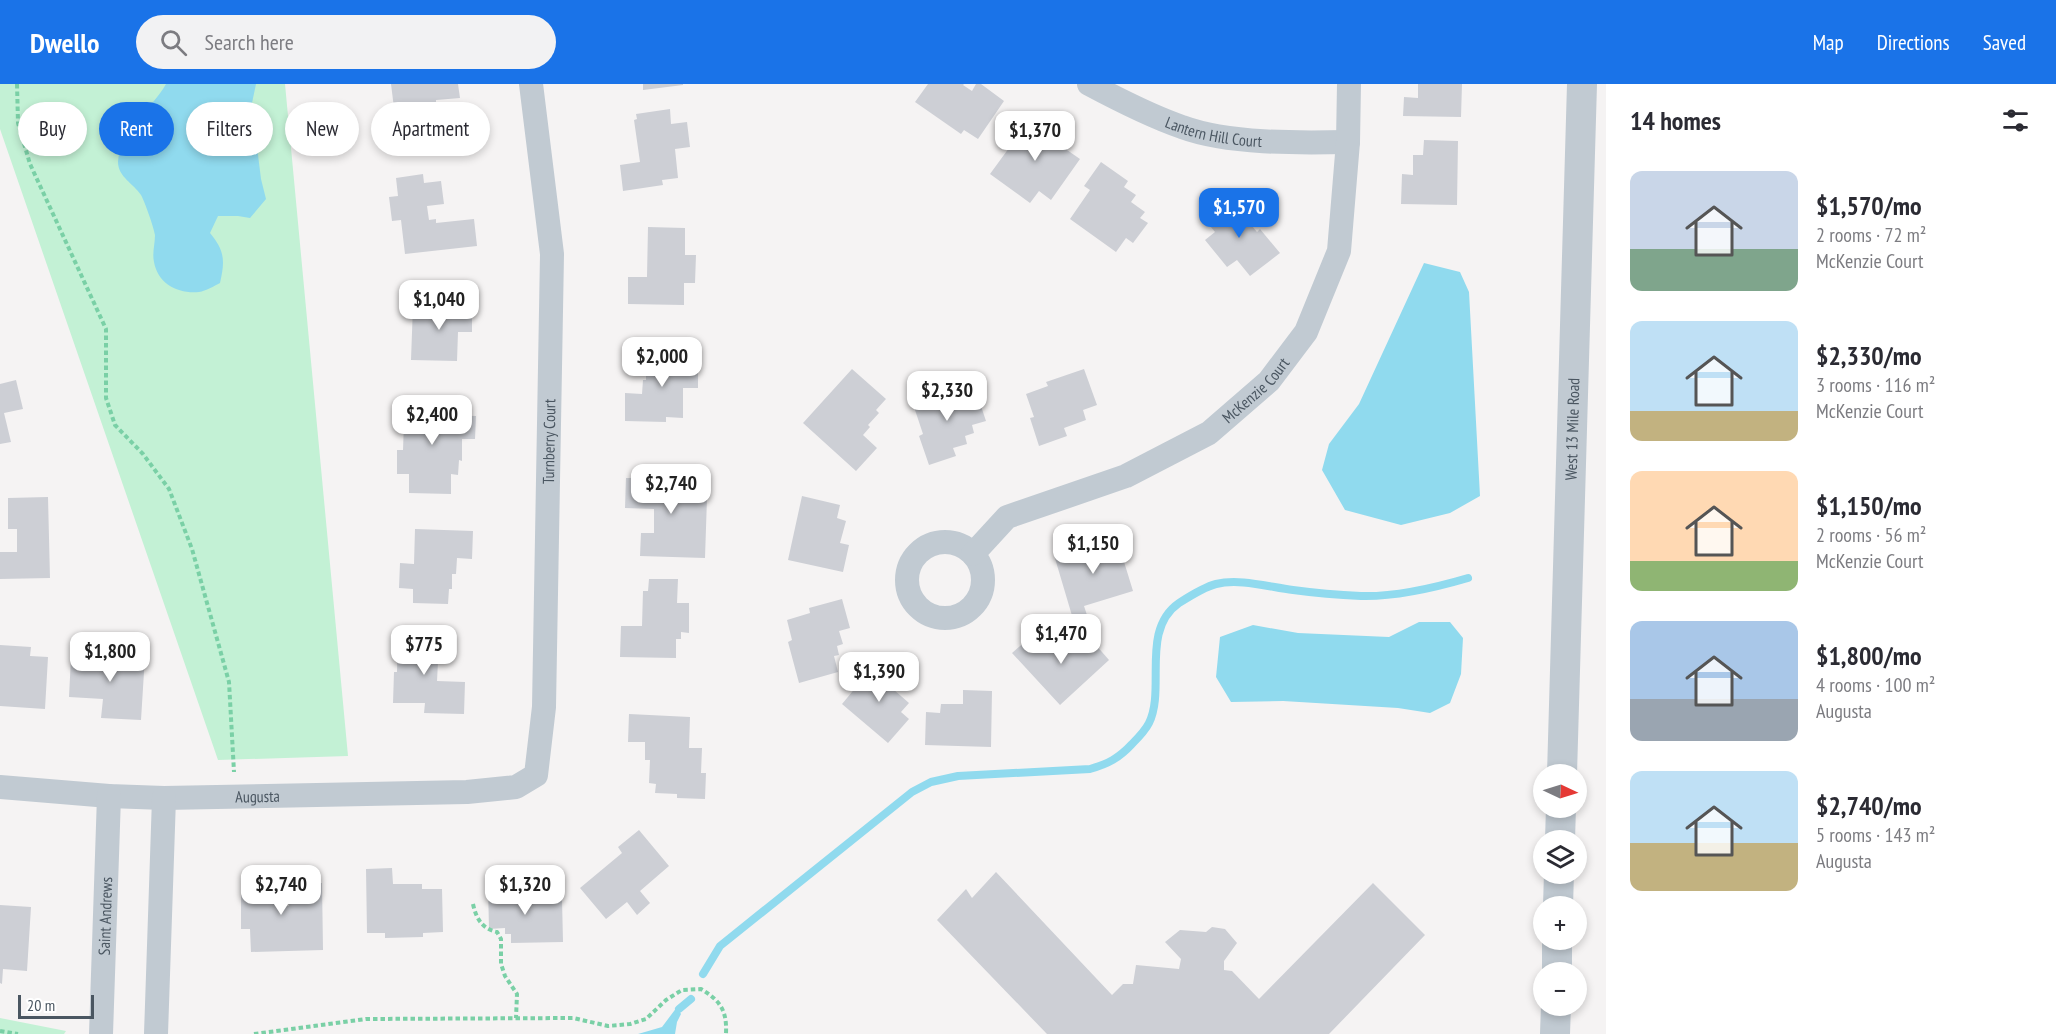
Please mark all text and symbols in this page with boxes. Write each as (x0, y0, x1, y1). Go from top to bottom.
search box (136, 15, 556, 69)
text: Dwello (30, 24, 100, 61)
icon: search (157, 26, 190, 59)
text: Search here (205, 28, 294, 56)
text: Map (1813, 29, 1844, 56)
text: Directions (1877, 29, 1950, 56)
text: Saved (1983, 29, 2026, 56)
chip: Buy (18, 102, 87, 156)
chip: Rent (99, 102, 174, 156)
chip: Filters (186, 102, 273, 156)
chip: New (285, 102, 359, 156)
chip: Apartment (371, 102, 490, 156)
text: 14 homes (1630, 104, 1721, 137)
icon: filters (1999, 104, 2032, 137)
pin: $1,370 (986, 111, 1084, 162)
street label: Lantern Hill Court (1163, 112, 1263, 151)
text: $1,370 (1009, 117, 1061, 143)
pin: $1,570 (1190, 188, 1288, 239)
text: $1,570/mo (1816, 189, 1922, 222)
text: $1,570 (1213, 194, 1265, 220)
icon: home (1678, 195, 1750, 267)
text: 2 rooms · 72 m² (1816, 222, 1926, 248)
text: McKenzie Court (1816, 248, 1923, 274)
pin: $1,040 (390, 280, 488, 331)
text: $1,040 (413, 286, 465, 312)
pin: $2,000 (613, 337, 711, 388)
text: $2,330/mo (1816, 339, 1922, 372)
text: $2,000 (636, 343, 688, 369)
icon: home (1678, 345, 1750, 417)
street label: McKenzie Court (1218, 353, 1294, 427)
pin: $2,330 (898, 371, 996, 422)
text: 3 rooms · 116 m² (1816, 372, 1935, 398)
text: $2,330 (921, 377, 973, 403)
street label: West 13 Mile Road (1561, 378, 1583, 481)
pin: $2,400 (383, 395, 481, 446)
street label: Turnberry Court (538, 398, 559, 484)
text: McKenzie Court (1816, 398, 1923, 424)
text: $2,400 (406, 401, 458, 427)
pin: $2,740 (622, 464, 720, 515)
text: $2,740 (645, 470, 697, 496)
text: $1,150/mo (1816, 489, 1922, 522)
icon: home (1678, 495, 1750, 567)
text: 2 rooms · 56 m² (1816, 522, 1926, 548)
pin: $1,150 (1044, 524, 1142, 575)
text: $1,150 (1067, 530, 1119, 556)
text: McKenzie Court (1816, 548, 1923, 574)
pin: $1,470 (1012, 614, 1110, 665)
text: $1,470 (1035, 620, 1087, 646)
pin: $775 (388, 625, 460, 676)
text: $775 (405, 631, 443, 657)
pin: $1,800 (61, 632, 159, 683)
text: $1,800 (84, 638, 136, 664)
text: $1,800/mo (1816, 639, 1922, 672)
icon: home (1678, 645, 1750, 717)
pin: $1,390 (830, 652, 928, 703)
text: $1,390 (853, 658, 905, 684)
text: 4 rooms · 100 m² (1816, 672, 1935, 698)
text: Augusta (1816, 698, 1872, 724)
north arrow (1533, 764, 1587, 818)
map controls (1533, 764, 1587, 1016)
street label: Augusta (235, 786, 280, 807)
text: $2,740/mo (1816, 789, 1922, 822)
icon: home (1678, 795, 1750, 867)
text: 5 rooms · 143 m² (1816, 822, 1935, 848)
button: layers (1533, 830, 1587, 884)
text: Augusta (1816, 848, 1872, 874)
pin: $2,740 (232, 865, 330, 916)
pin: $1,320 (476, 865, 574, 916)
text: $2,740 (255, 871, 307, 897)
text: $1,320 (499, 871, 551, 897)
street label: Saint Andrews (94, 877, 116, 956)
button: + (1533, 896, 1587, 950)
button: − (1533, 962, 1587, 1016)
scale bar (18, 992, 94, 1020)
text: 20 m (27, 995, 55, 1015)

